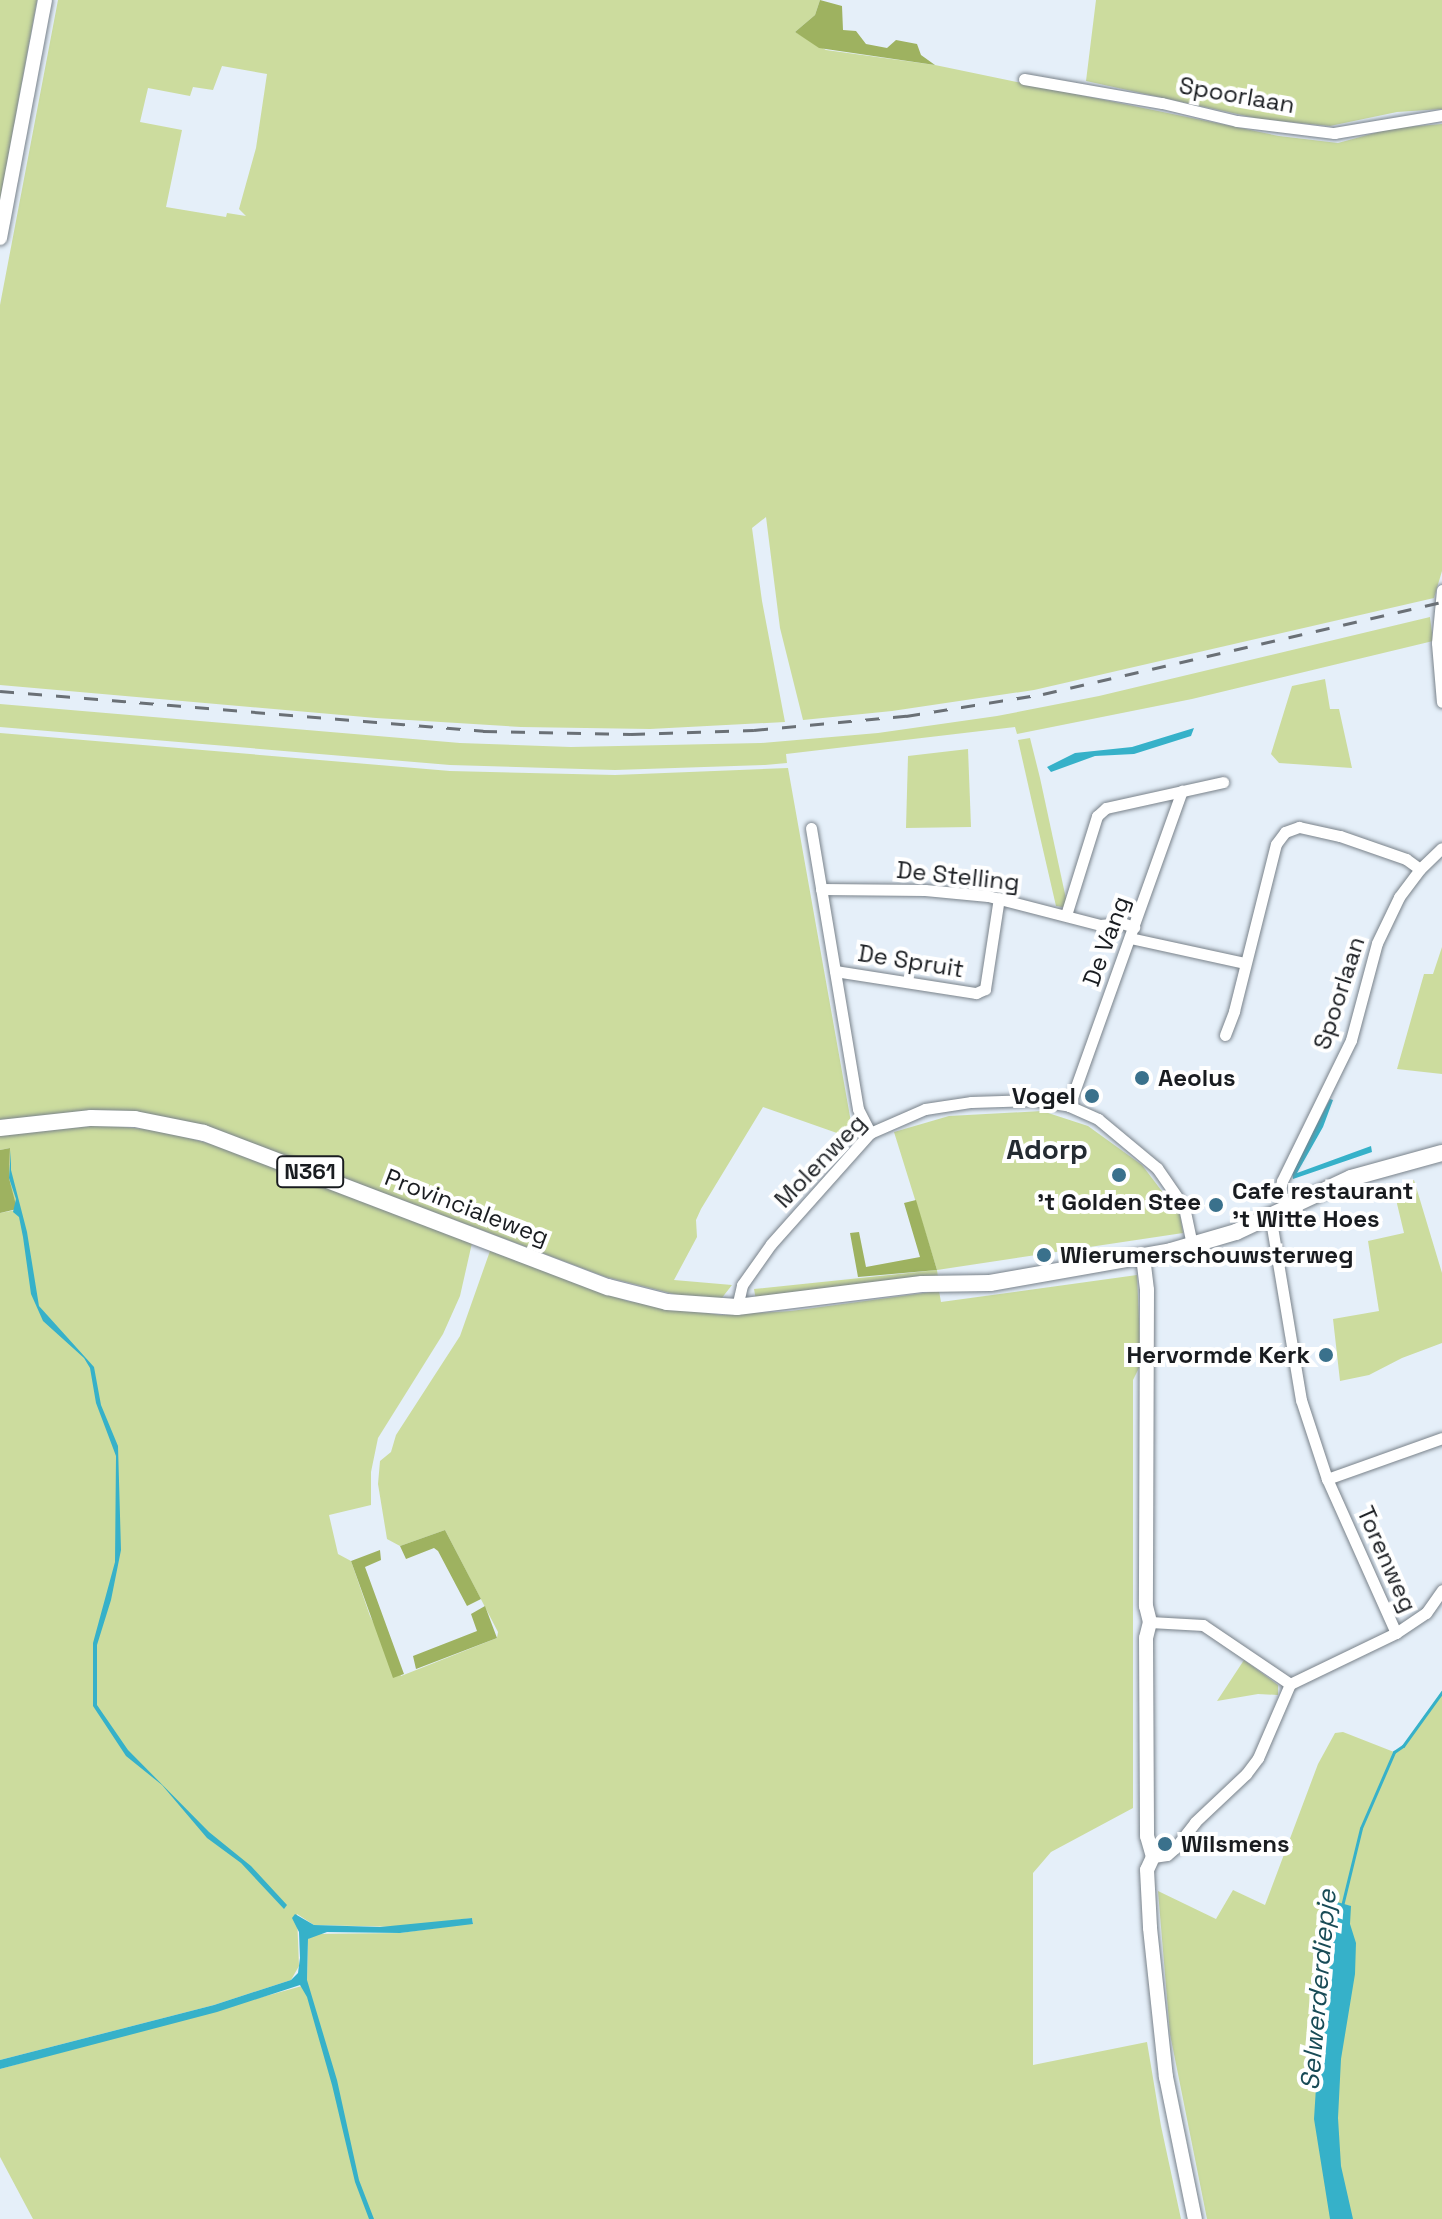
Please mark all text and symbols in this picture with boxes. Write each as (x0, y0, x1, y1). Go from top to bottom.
street label: Spoorlaan (1177, 71, 1297, 119)
street label: De Stelling (895, 855, 1021, 897)
street label: De Vang (1076, 892, 1136, 990)
street label: Spoorlaan (1307, 933, 1371, 1053)
street label: De Spruit (856, 938, 966, 984)
place label: Aeolus (1158, 1064, 1235, 1092)
marker: Aeolus (1133, 1069, 1151, 1087)
place label: Vogel (1012, 1082, 1076, 1110)
marker: Vogel (1083, 1087, 1101, 1105)
street label: Molenweg (768, 1108, 872, 1214)
district label: Adorp (1006, 1132, 1088, 1166)
road number: N361 (276, 1154, 344, 1190)
street label: Provincialeweg (381, 1162, 553, 1252)
marker: 't Golden Stee (1110, 1166, 1128, 1184)
place label: Cafe restaurant 't Witte Hoes (1232, 1177, 1413, 1233)
place label: 't Golden Stee (1037, 1188, 1201, 1216)
marker: Cafe restaurant 't Witte Hoes (1207, 1196, 1225, 1214)
place label: Wierumerschouwsterweg (1060, 1241, 1353, 1269)
marker: Wierumerschouwsterweg (1035, 1246, 1053, 1264)
place label: Hervormde Kerk (1127, 1341, 1310, 1369)
marker: Hervormde Kerk (1317, 1346, 1335, 1364)
street label: Torenweg (1351, 1502, 1423, 1616)
place label: Wilsmens (1181, 1830, 1290, 1858)
marker: Wilsmens (1156, 1835, 1174, 1853)
water label: Selwerderdiepje (1295, 1888, 1343, 2092)

